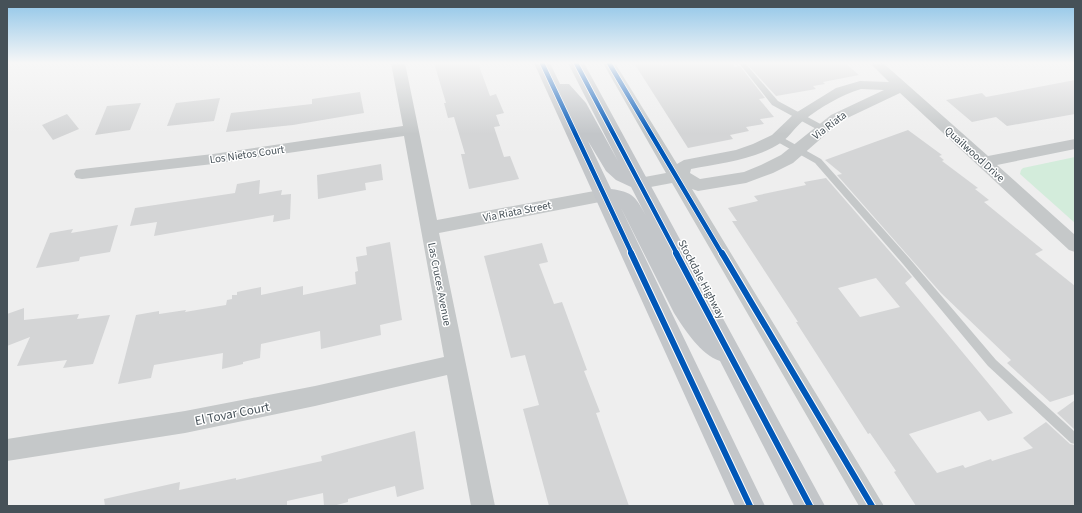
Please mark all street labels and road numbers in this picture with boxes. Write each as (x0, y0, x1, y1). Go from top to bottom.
street label: Via Riata (809, 108, 850, 143)
street label: Quailwood Drive (941, 123, 1008, 186)
street label: Los Nietos Court (209, 142, 286, 167)
street label: Via Riata Street (482, 197, 553, 225)
street label: Stockdale Highway (674, 237, 729, 321)
street label: Las Cruces Avenue (424, 241, 455, 328)
street label: El Tovar Court (193, 398, 272, 430)

